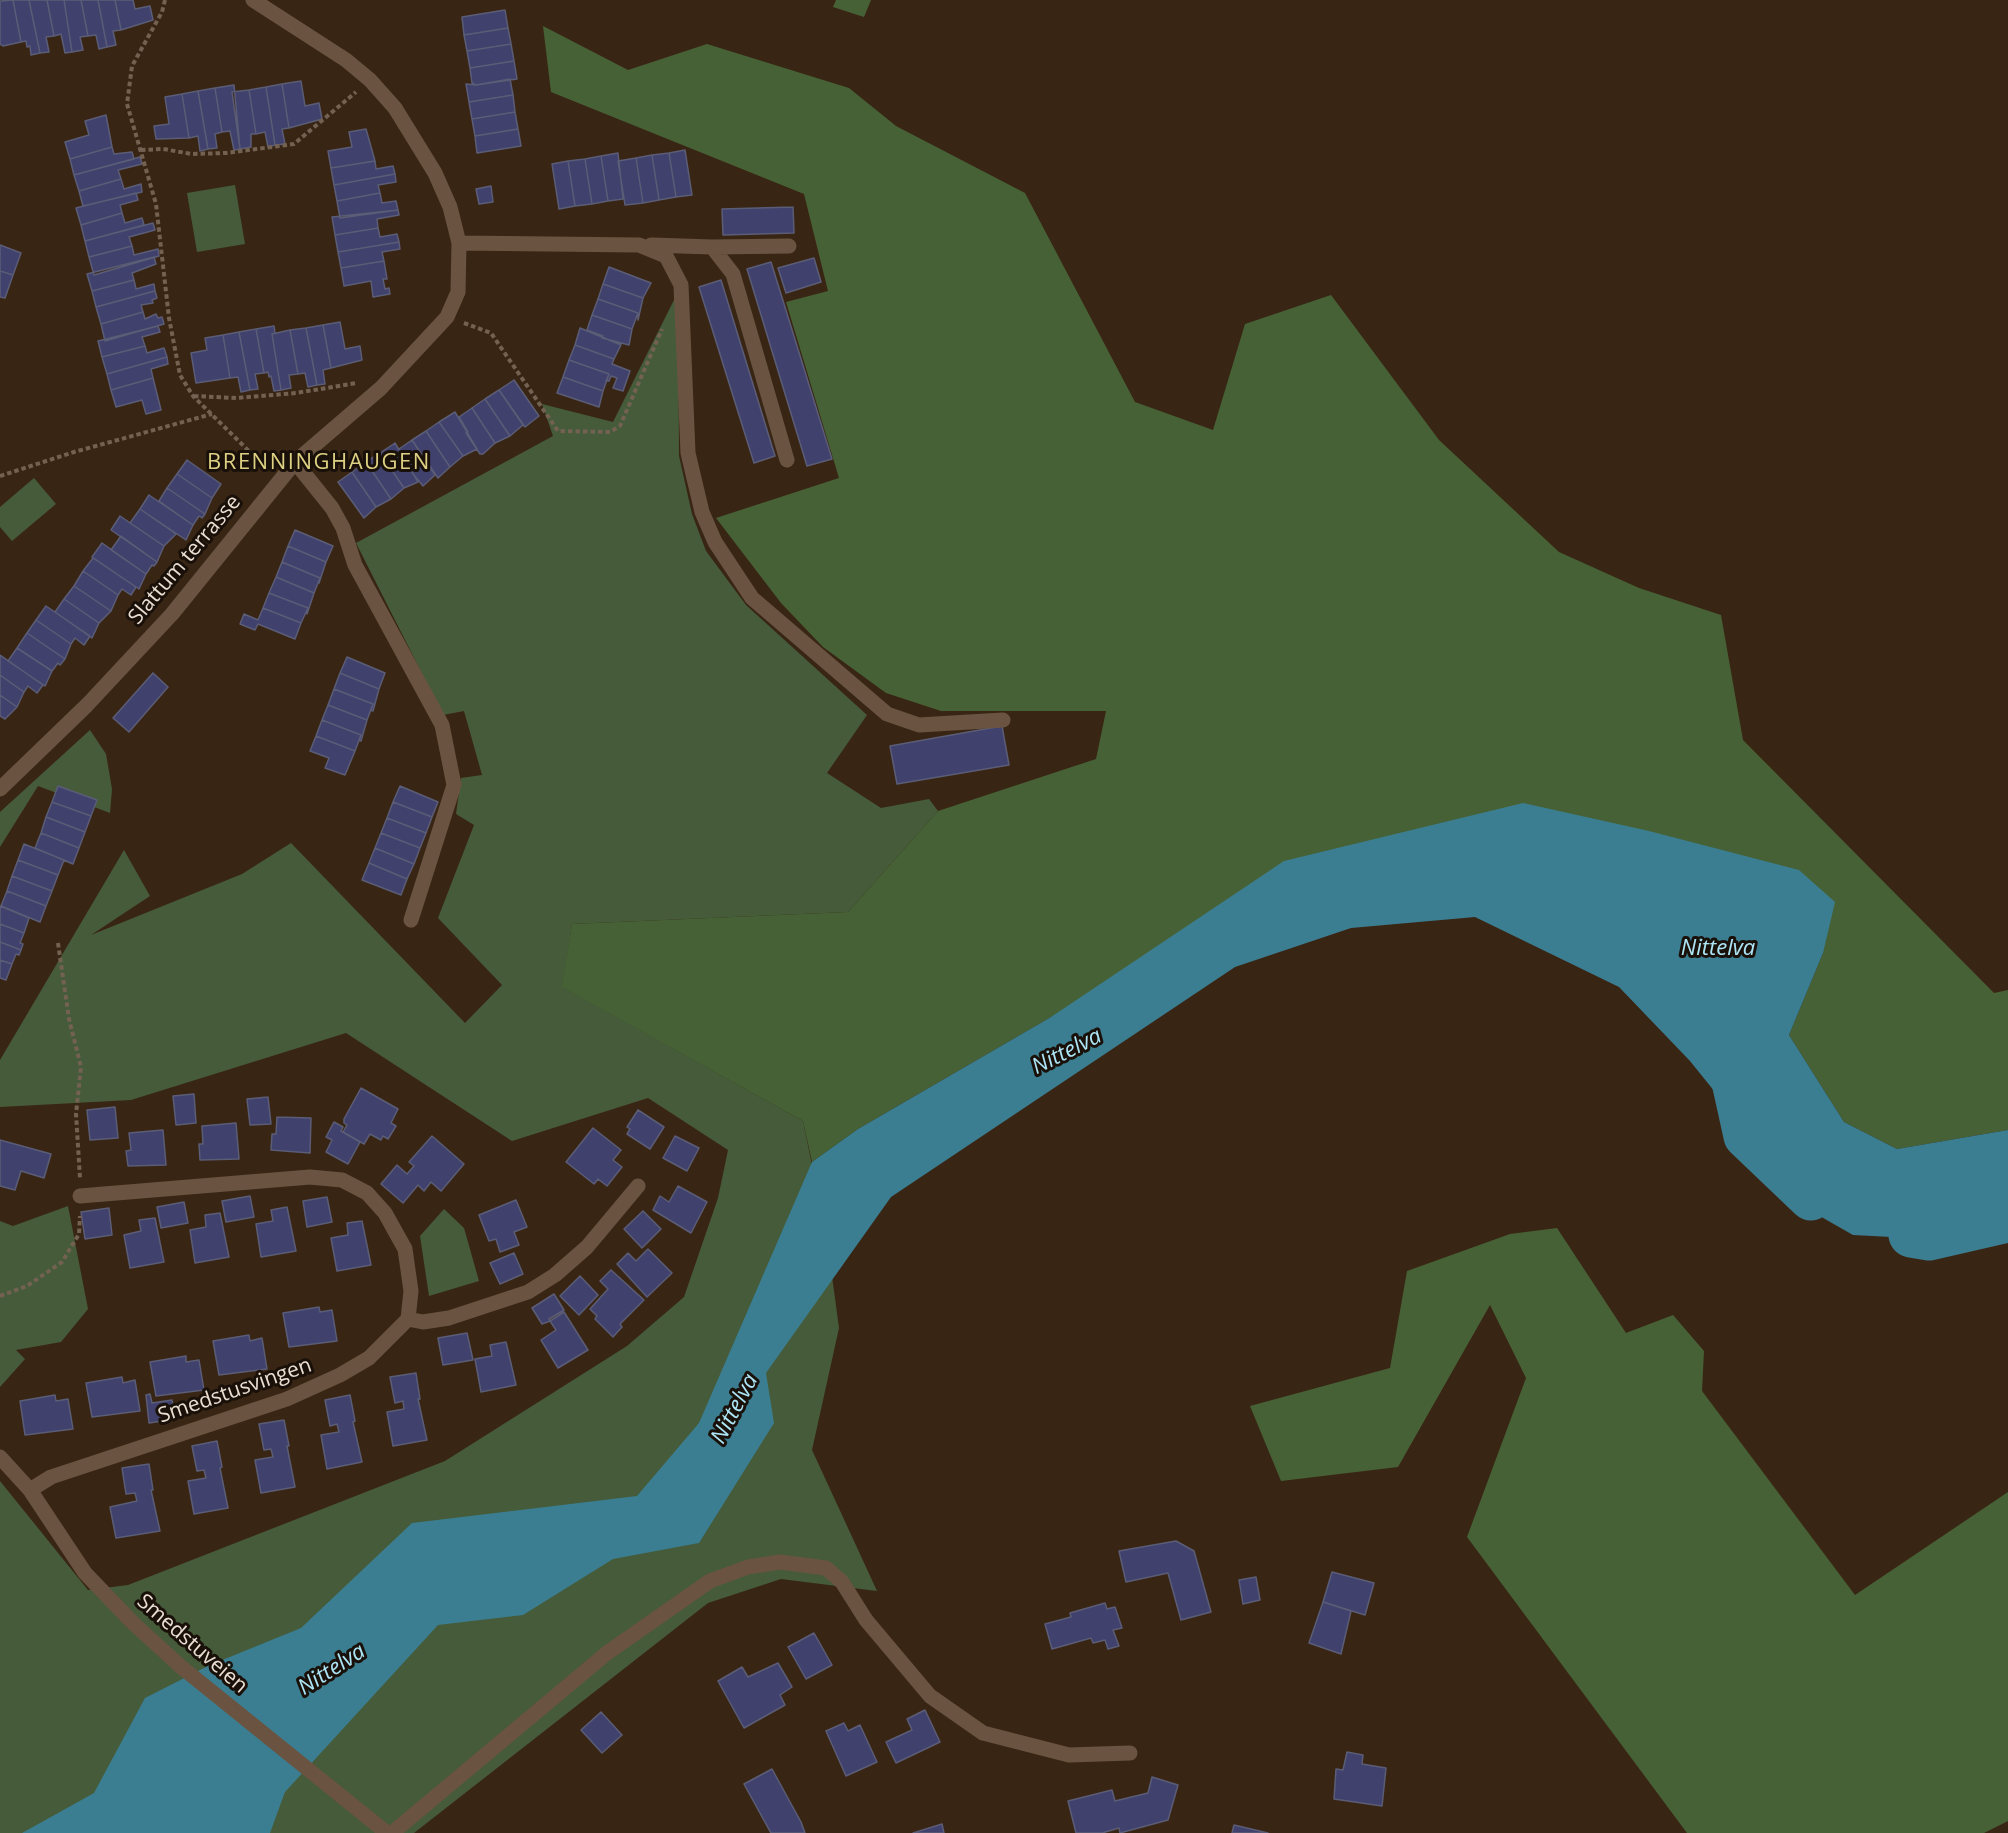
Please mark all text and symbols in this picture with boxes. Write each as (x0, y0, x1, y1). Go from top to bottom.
district label: BRENNINGHAUGEN (207, 450, 431, 476)
street label: Slattum terrasse (124, 490, 246, 630)
water label: Nittelva (1681, 936, 1755, 962)
water label: Nittelva (1028, 1023, 1106, 1081)
street label: Smedstusvingen (155, 1353, 315, 1429)
water label: Nittelva (706, 1370, 764, 1448)
street label: Smedstuveien (132, 1589, 252, 1699)
water label: Nittelva (294, 1639, 370, 1701)

